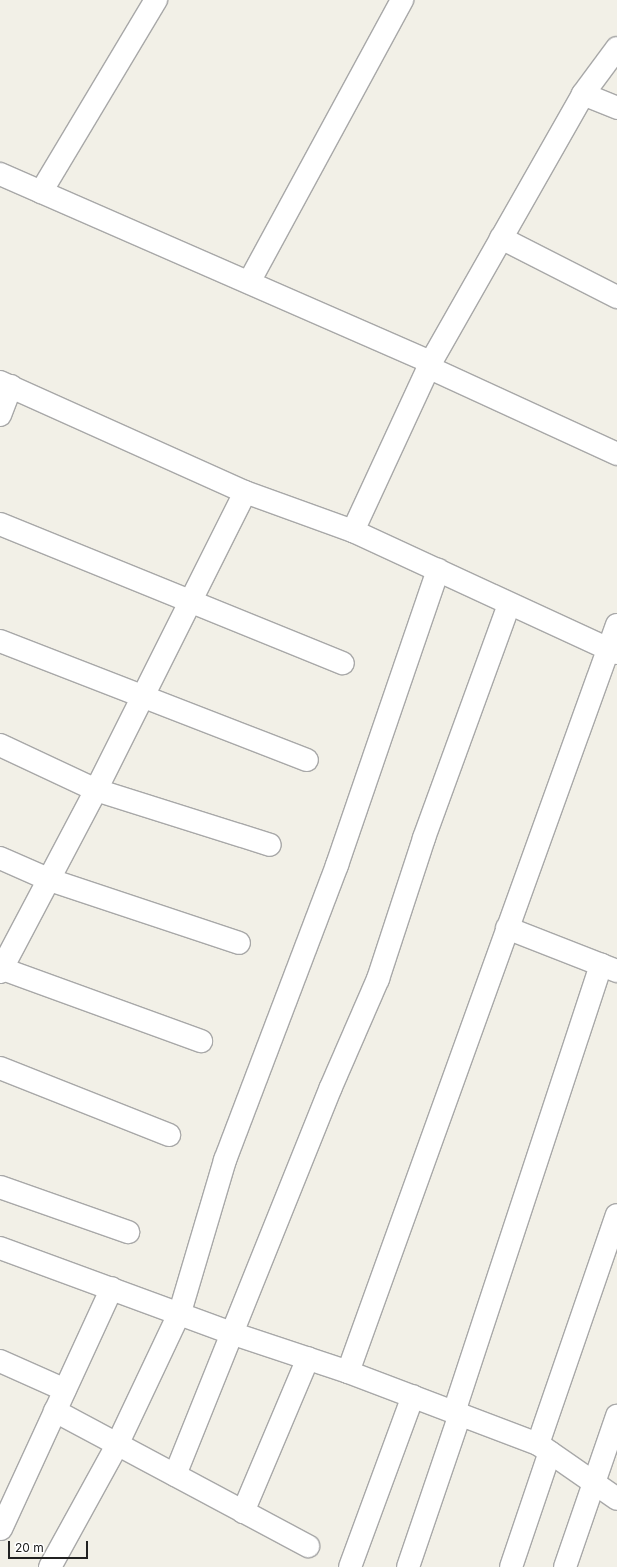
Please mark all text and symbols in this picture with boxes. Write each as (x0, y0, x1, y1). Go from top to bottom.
scale bar (10, 1533, 90, 1559)
text: 20 m (15, 1540, 44, 1555)

